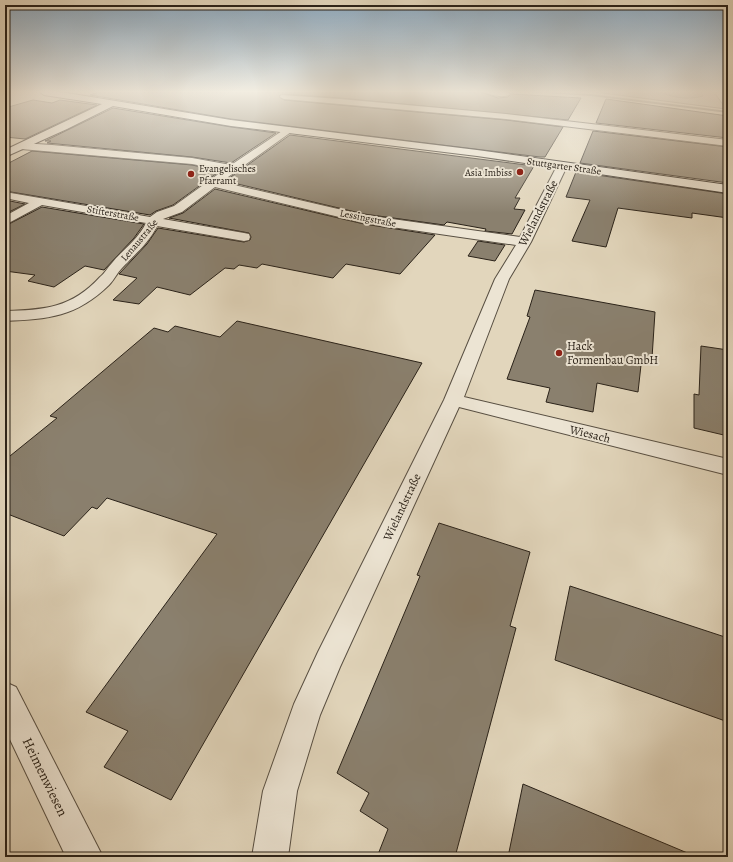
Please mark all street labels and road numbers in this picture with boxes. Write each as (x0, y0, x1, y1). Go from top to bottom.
street label: Stuttgarter Straße (526, 154, 603, 178)
street label: Wielandstraße (514, 177, 562, 250)
street label: Stifterstraße (86, 202, 140, 224)
street label: Lessingstraße (339, 206, 398, 230)
street label: Lenaustraße (118, 216, 161, 264)
street label: Wiesach (567, 421, 613, 447)
street label: Wielandstraße (379, 471, 425, 544)
street label: Heimenwiesen (18, 734, 72, 820)

